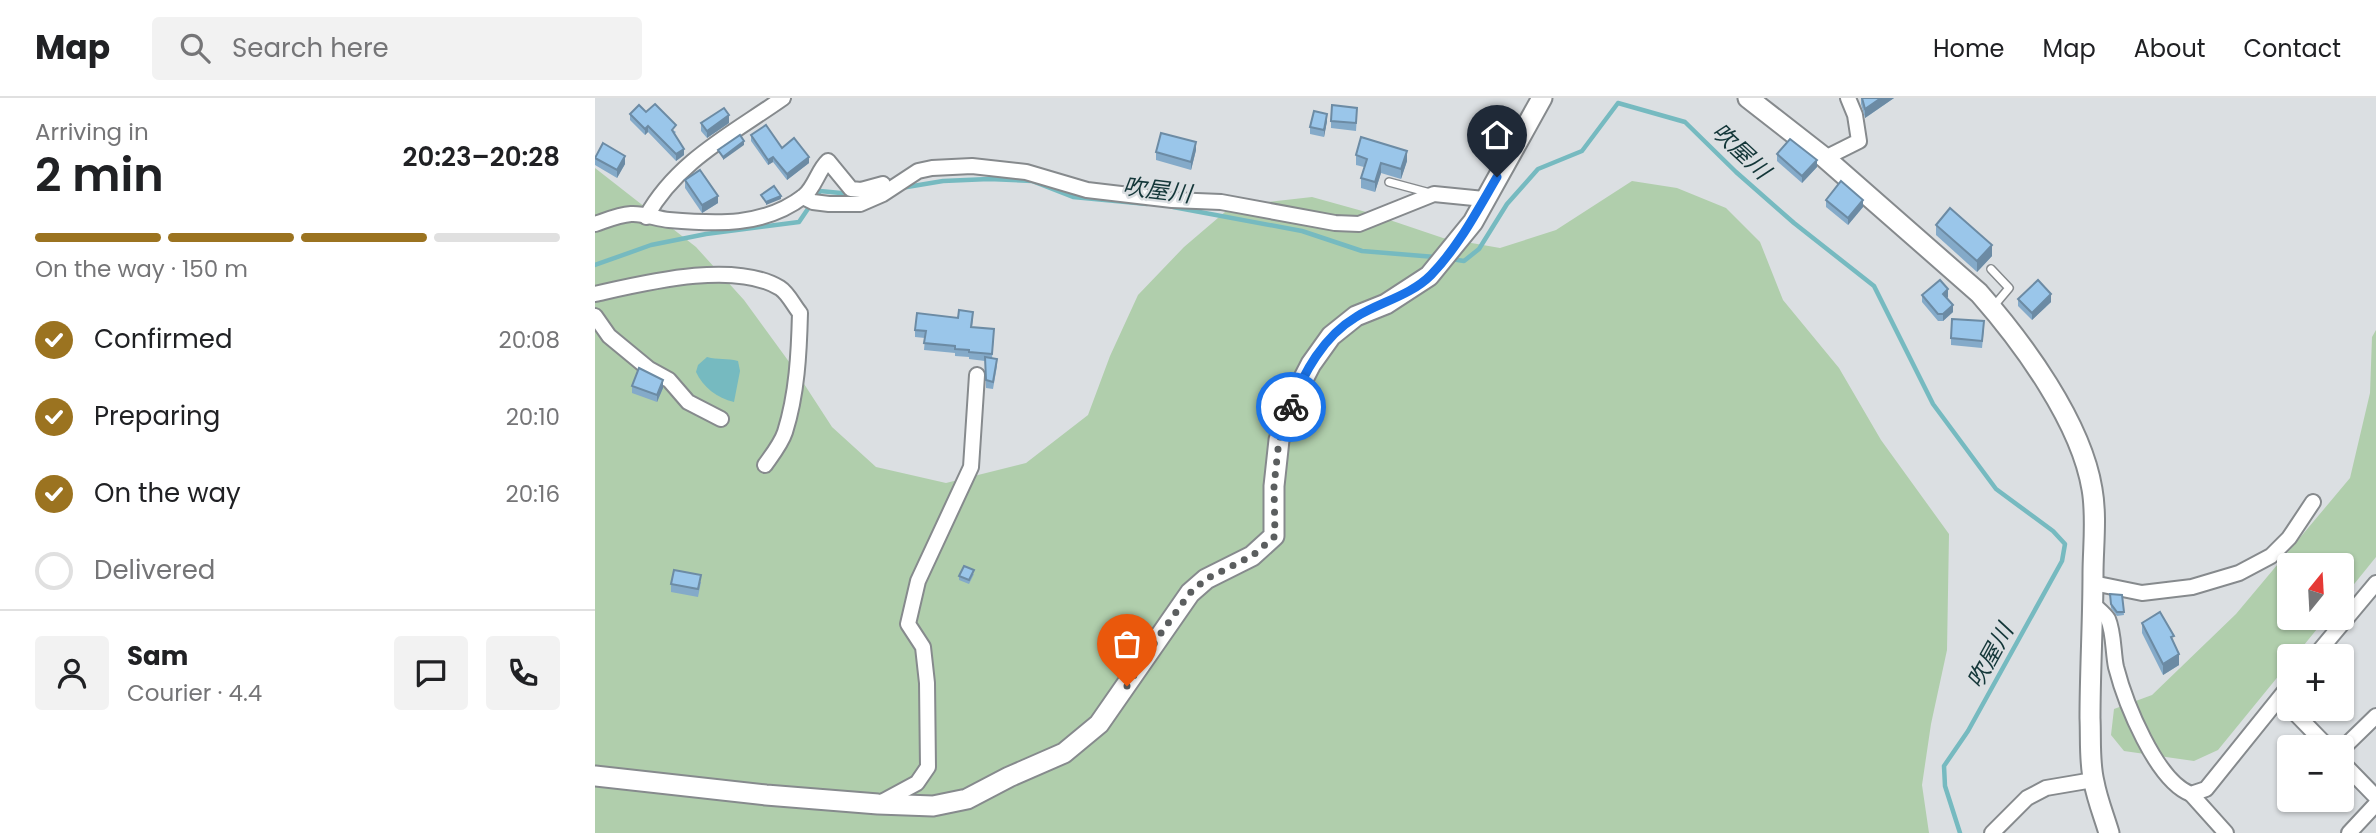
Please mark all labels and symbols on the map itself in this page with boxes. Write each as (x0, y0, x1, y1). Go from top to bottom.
pin (1467, 105, 1527, 177)
water label: 吹屋川 (1705, 116, 1779, 188)
water label: 吹屋川 (1121, 170, 1196, 210)
courier (1256, 372, 1326, 442)
north arrow (2277, 553, 2354, 630)
pin (1097, 614, 1157, 686)
water label: 吹屋川 (1959, 615, 2022, 694)

